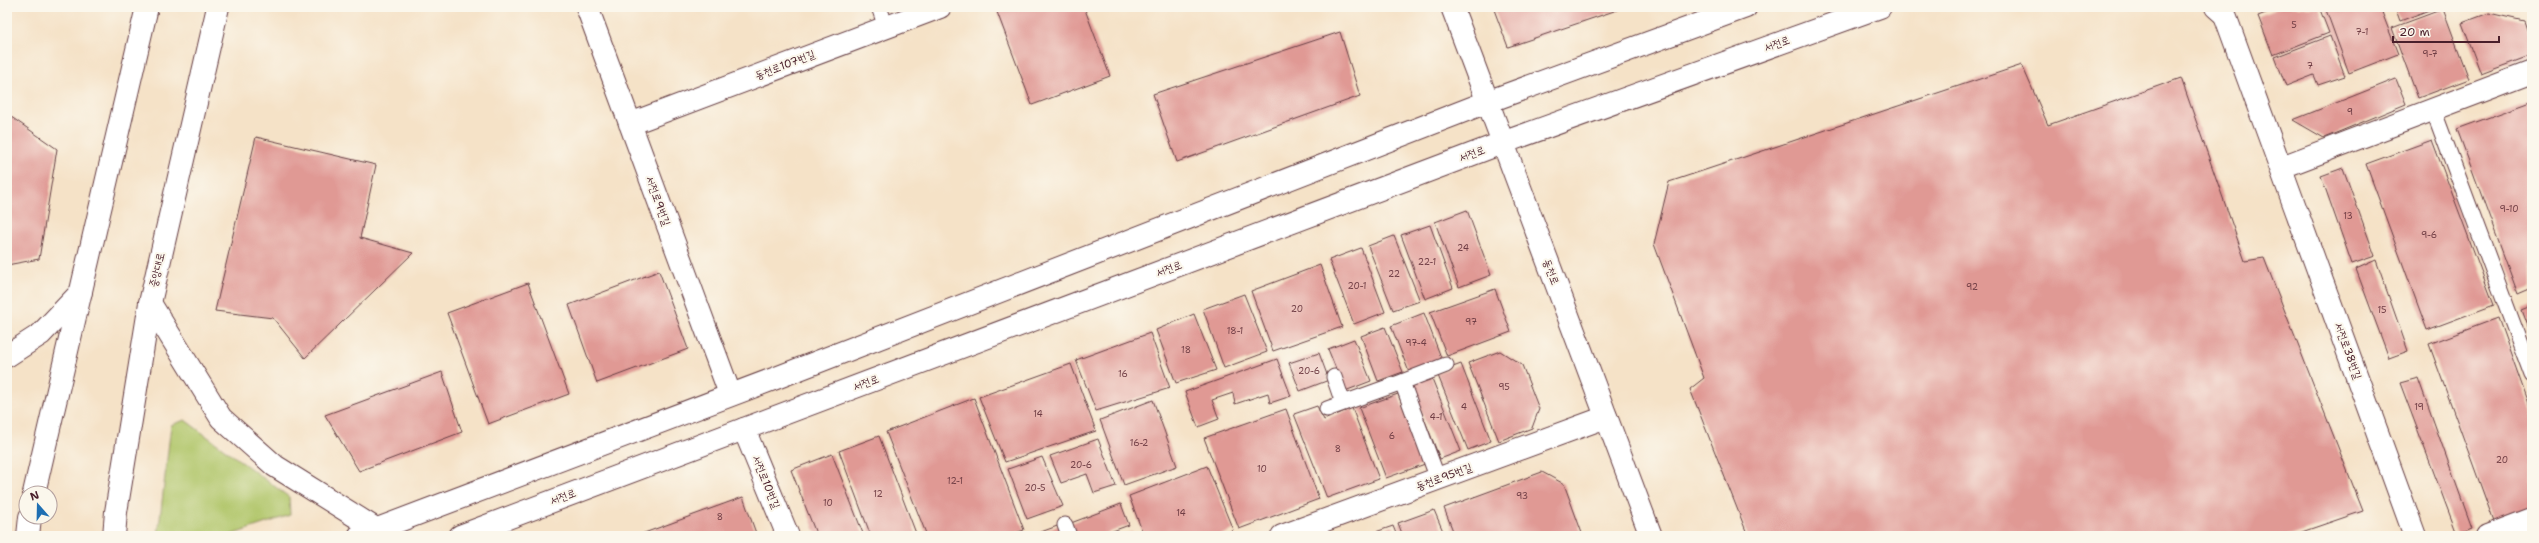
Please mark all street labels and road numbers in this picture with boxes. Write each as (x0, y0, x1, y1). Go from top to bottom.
street label: 서전로 (1762, 32, 1792, 56)
street label: 동천로107번길 (753, 47, 817, 83)
street label: 서전로 (1457, 142, 1487, 166)
street label: 서전로9번길 (642, 174, 674, 228)
street label: 중앙대로 (146, 251, 168, 289)
street label: 서전로 (1154, 257, 1184, 281)
street label: 동천로 (1539, 257, 1563, 287)
street label: 서전로38번길 (2331, 321, 2365, 382)
street label: 서전로 (851, 371, 881, 395)
street label: 서전로10번길 (749, 453, 784, 511)
street label: 동천로95번길 (1414, 460, 1474, 494)
street label: 서전로 (548, 485, 578, 509)

